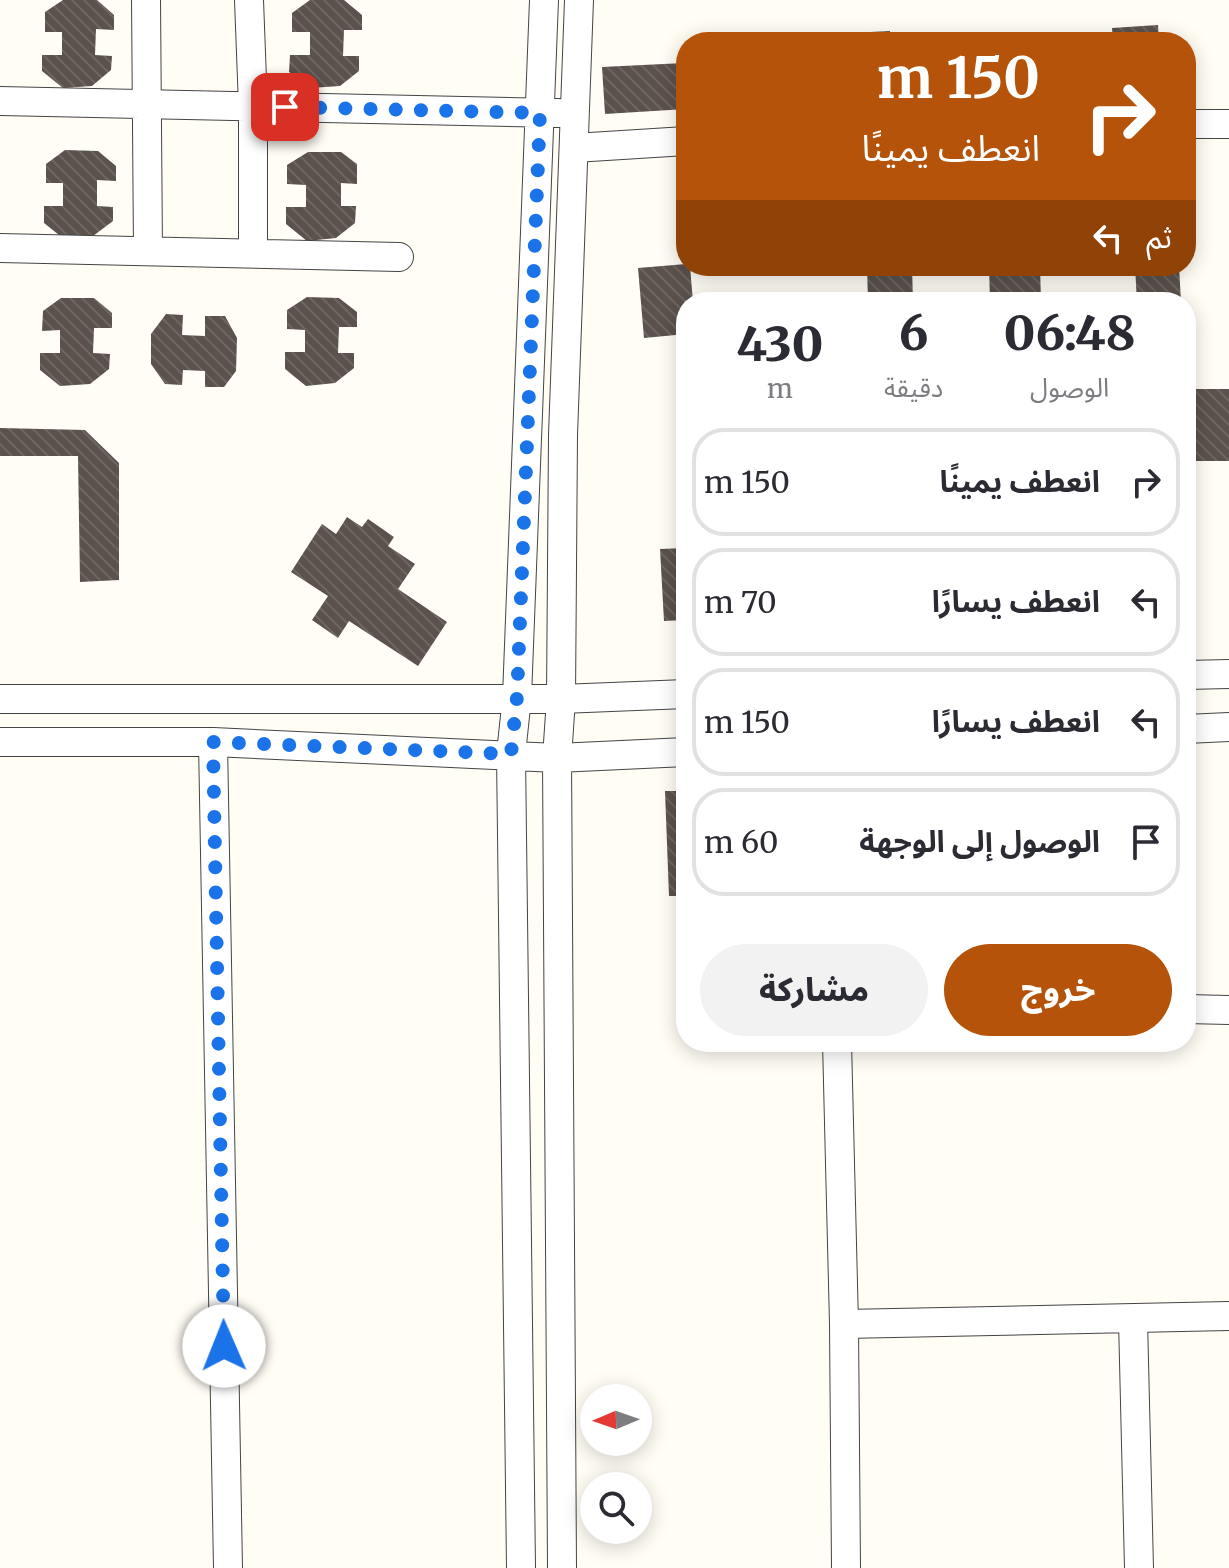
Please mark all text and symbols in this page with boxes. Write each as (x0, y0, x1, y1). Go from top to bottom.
text: 150 m (877, 43, 1040, 113)
icon: right (1068, 64, 1172, 168)
pin (251, 73, 319, 141)
icon: arrive (263, 85, 307, 129)
text: انعطف يمينًا (862, 126, 1040, 171)
icon: left (1086, 216, 1130, 260)
text: ثم (1146, 218, 1172, 256)
text: 6 (899, 303, 928, 363)
text: 06:48 (1004, 303, 1136, 363)
text: 430 (736, 314, 824, 374)
text: دقيقة (884, 371, 943, 404)
text: الوصول (1030, 371, 1109, 404)
text: m (767, 372, 793, 405)
icon: right (1124, 460, 1168, 504)
text: انعطف يمينًا (940, 462, 1100, 500)
text: 150 m (704, 463, 790, 501)
icon: left (1124, 580, 1168, 624)
text: انعطف يسارًا (932, 582, 1100, 620)
text: 70 m (704, 583, 777, 621)
icon: left (1124, 700, 1168, 744)
text: انعطف يسارًا (932, 702, 1100, 740)
text: 150 m (704, 703, 790, 741)
icon: arrive (1124, 820, 1168, 864)
text: الوصول إلى الوجهة (859, 822, 1100, 860)
text: 60 m (704, 823, 778, 861)
button: مشاركة (700, 944, 928, 1036)
button: خروج (944, 944, 1172, 1036)
position arrow (182, 1304, 266, 1388)
north arrow (580, 1384, 652, 1456)
map controls (580, 1384, 652, 1544)
button: search (580, 1472, 652, 1544)

